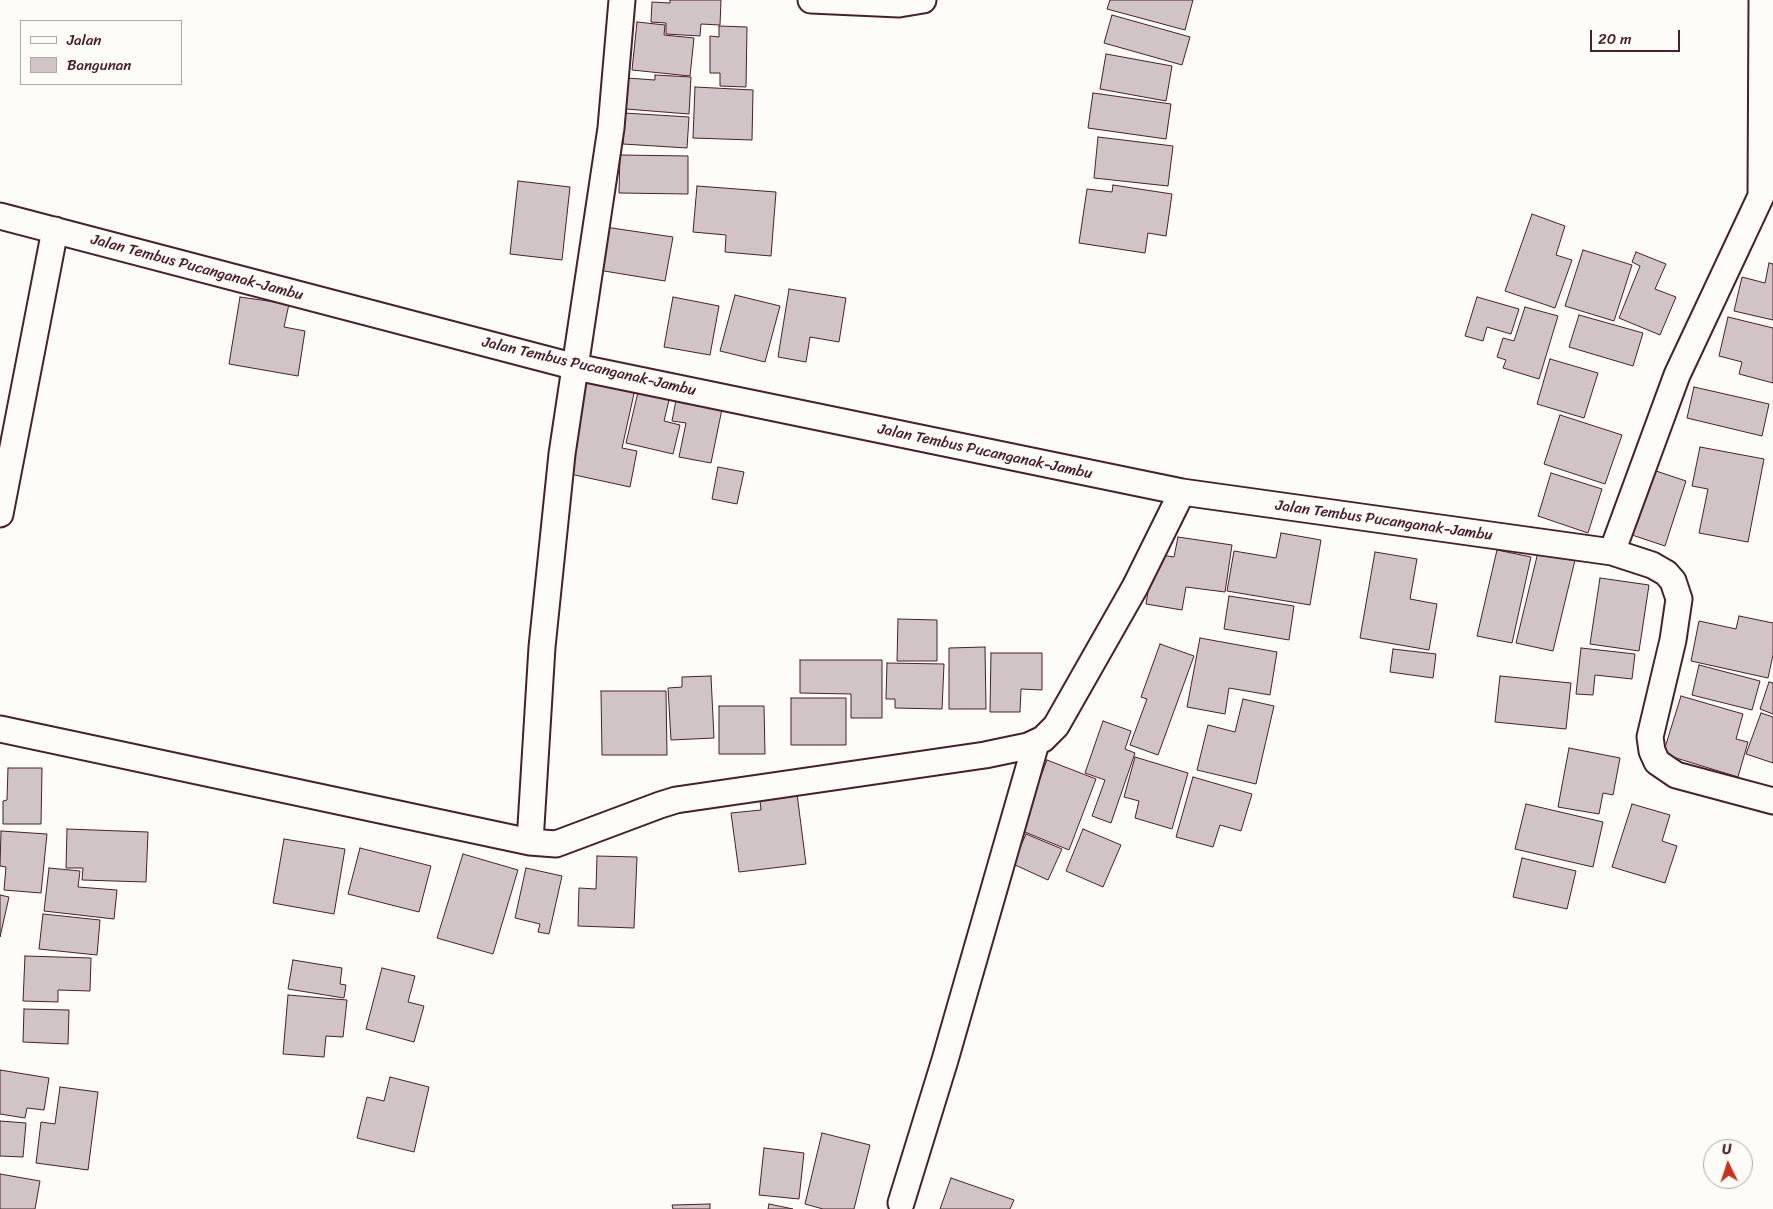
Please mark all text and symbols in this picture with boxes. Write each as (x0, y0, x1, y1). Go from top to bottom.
legend (20, 20, 182, 85)
scale bar (1593, 20, 1683, 52)
text: 20 m (1598, 26, 1632, 52)
text: Jalan (67, 27, 101, 53)
text: Bangunan (67, 52, 131, 78)
street label: Jalan Tembus Pucanganak-Jambu (89, 231, 305, 305)
street label: Jalan Tembus Pucanganak-Jambu (480, 334, 698, 400)
street label: Jalan Tembus Pucanganak-Jambu (876, 420, 1094, 484)
street label: Jalan Tembus Pucanganak-Jambu (1274, 497, 1494, 545)
text: U (1721, 1137, 1732, 1162)
north arrow (1703, 1139, 1753, 1189)

